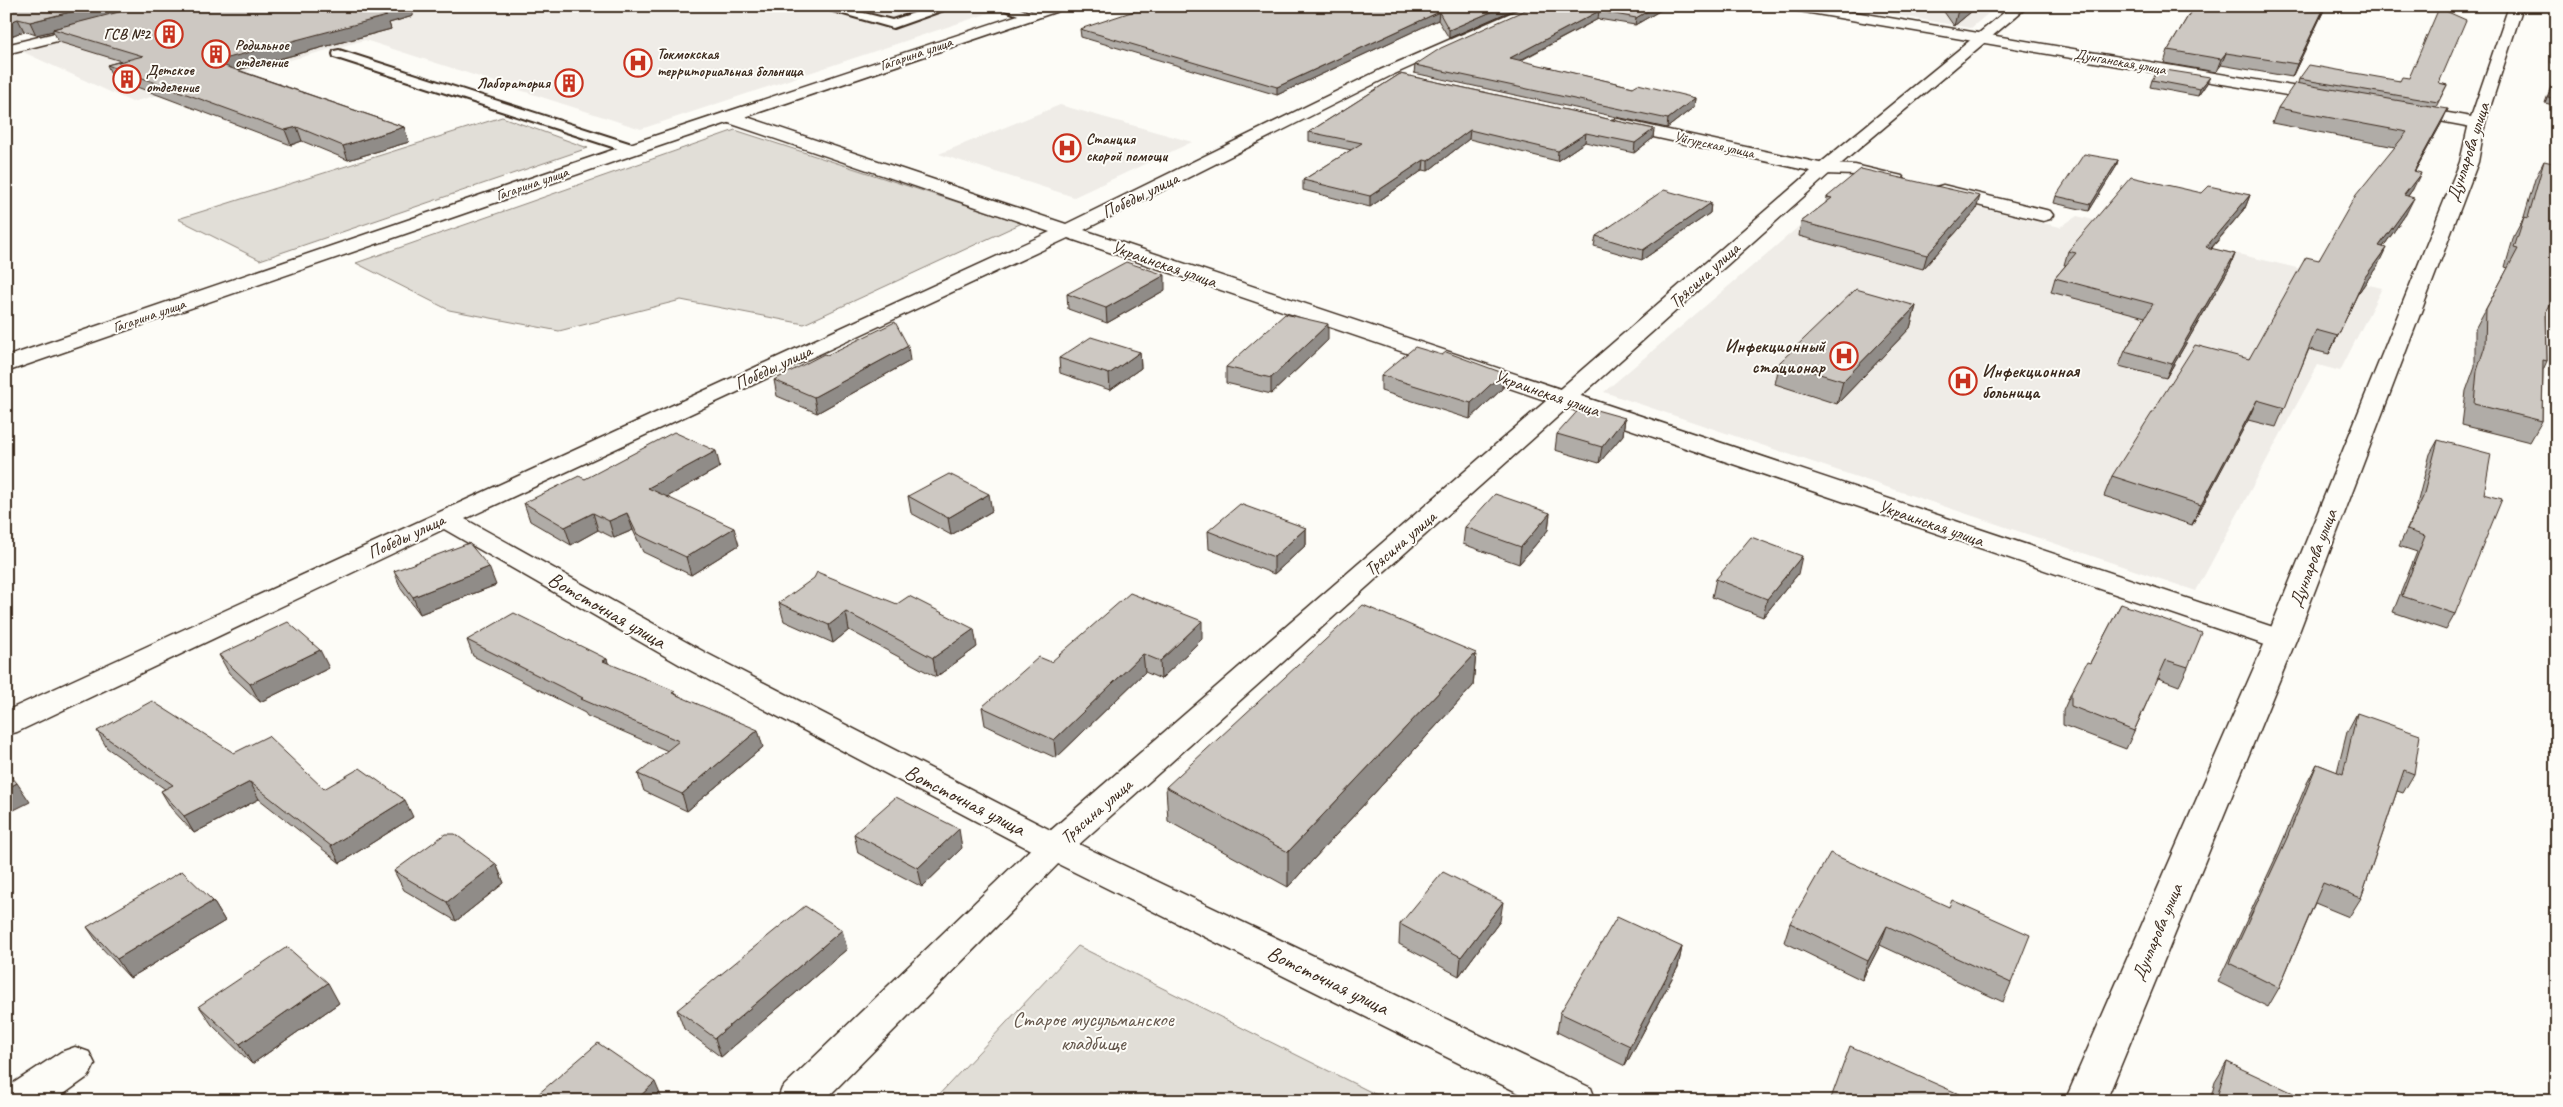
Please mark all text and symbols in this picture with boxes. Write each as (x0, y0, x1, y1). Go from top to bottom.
building icon: ГСВ №2 (154, 19, 184, 49)
place label: ГСВ №2 (104, 25, 151, 44)
street label: Гагарина улица (877, 32, 956, 75)
place label: Родильное отделение (235, 36, 290, 72)
building icon: Родильное отделение (201, 39, 231, 69)
place label: Токмокская территориальная больница (657, 45, 804, 81)
street label: Дунганская улица (2073, 45, 2169, 80)
hospital icon: Токмокская территориальная больница (623, 48, 653, 78)
place label: Детское отделение (146, 61, 201, 97)
building icon: Детское отделение (112, 64, 142, 94)
building icon: Лаборатория (554, 68, 584, 98)
place label: Лаборатория (476, 74, 551, 93)
street label: Дунларова улица (2442, 99, 2495, 204)
street label: Уйгурская улица (1672, 127, 1758, 163)
place label: Станция скорой помощи (1086, 130, 1168, 166)
hospital icon: Станция скорой помощи (1052, 133, 1082, 163)
street label: Гагарина улица (493, 162, 572, 205)
street label: Победы улица (1098, 166, 1183, 223)
street label: Украинская улица (1109, 236, 1220, 293)
street label: Трясина улица (1664, 236, 1745, 313)
street label: Гагарина улица (110, 294, 189, 337)
place label: Инфекционный стационар (1725, 335, 1826, 378)
street label: Победы улица (731, 339, 817, 394)
hospital icon: Инфекционный стационар (1829, 341, 1859, 371)
place label: Инфекционная больница (1982, 360, 2081, 403)
street label: Украинская улица (1492, 365, 1603, 422)
hospital icon: Инфекционная больница (1948, 366, 1978, 396)
street label: Украинская улица (1876, 495, 1987, 552)
street label: Трясина улица (1359, 505, 1442, 580)
street label: Дунларова улица (2284, 505, 2342, 610)
street label: Победы улица (364, 508, 450, 563)
street label: Вотсточная улица (543, 566, 672, 655)
street label: Вотсточная улица (900, 759, 1031, 842)
street label: Трясина улица (1055, 773, 1138, 848)
street label: Дунларова улица (2127, 879, 2188, 984)
street label: Вотсточная улица (1263, 939, 1395, 1021)
park label: Старое мусульманское кладбище (1012, 1006, 1175, 1056)

